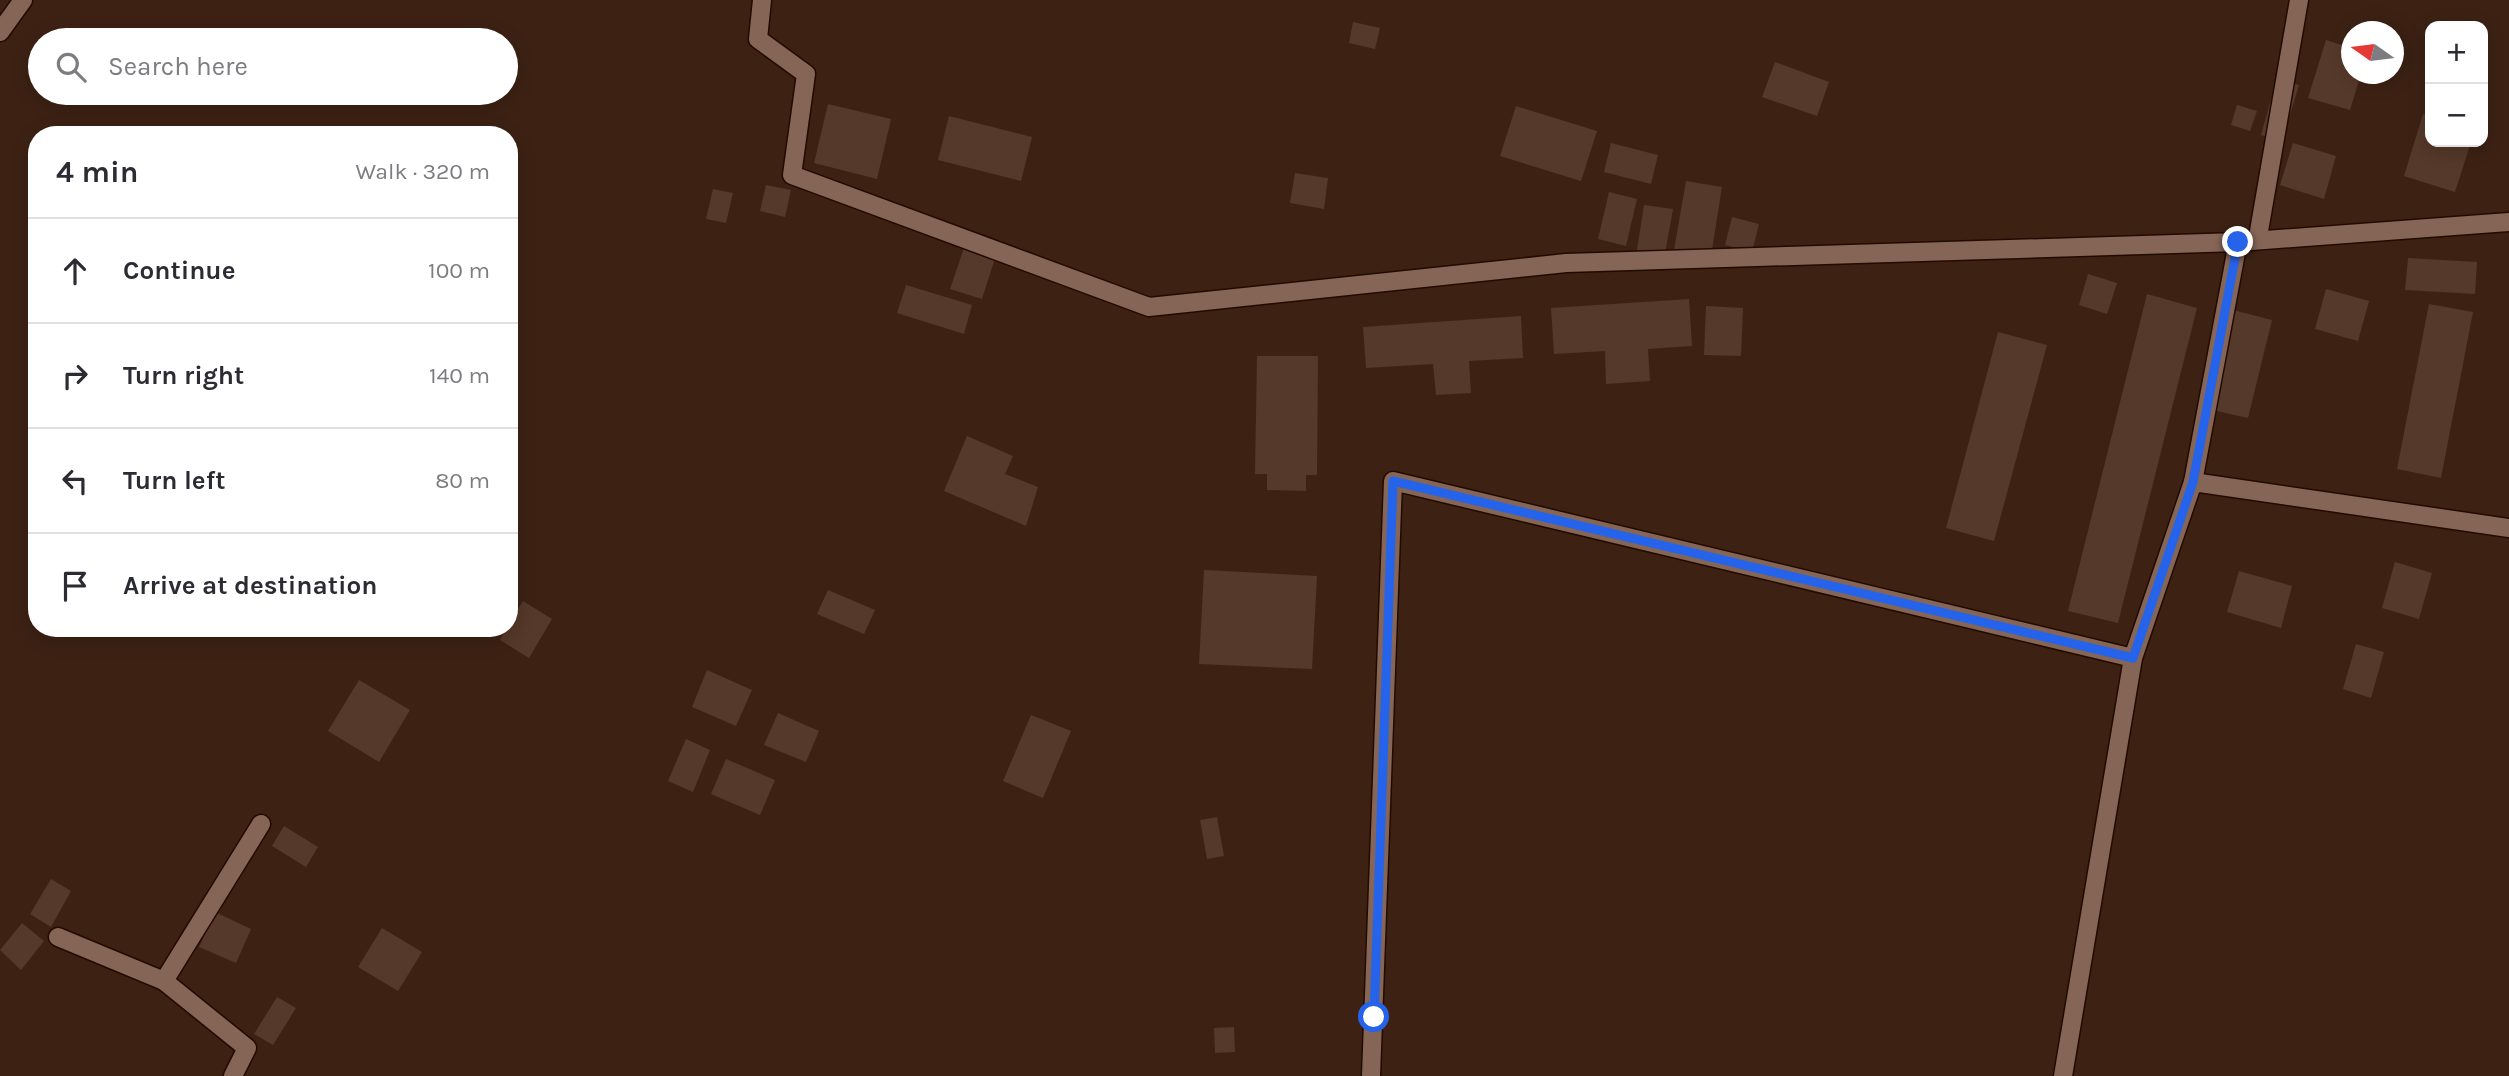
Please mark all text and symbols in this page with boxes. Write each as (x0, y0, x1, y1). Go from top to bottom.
north arrow (2341, 21, 2404, 84)
map controls (2425, 21, 2488, 147)
button: + (2425, 21, 2488, 84)
search box (28, 28, 518, 105)
icon: search (52, 48, 90, 86)
text: Search here (108, 51, 248, 82)
button: − (2425, 84, 2488, 147)
text: 4 min (56, 154, 138, 190)
text: Walk · 320 m (356, 158, 490, 185)
route end (2222, 226, 2253, 257)
icon: ahead (56, 252, 94, 290)
text: Continue (123, 255, 235, 286)
text: 100 m (428, 257, 490, 284)
icon: right (56, 357, 94, 395)
text: Turn right (123, 360, 244, 391)
text: 140 m (429, 362, 490, 389)
icon: left (56, 462, 94, 500)
text: Turn left (123, 465, 225, 496)
text: 80 m (435, 467, 490, 494)
icon: arrive (56, 567, 94, 605)
text: Arrive at destination (123, 570, 377, 601)
route start (1358, 1001, 1389, 1032)

